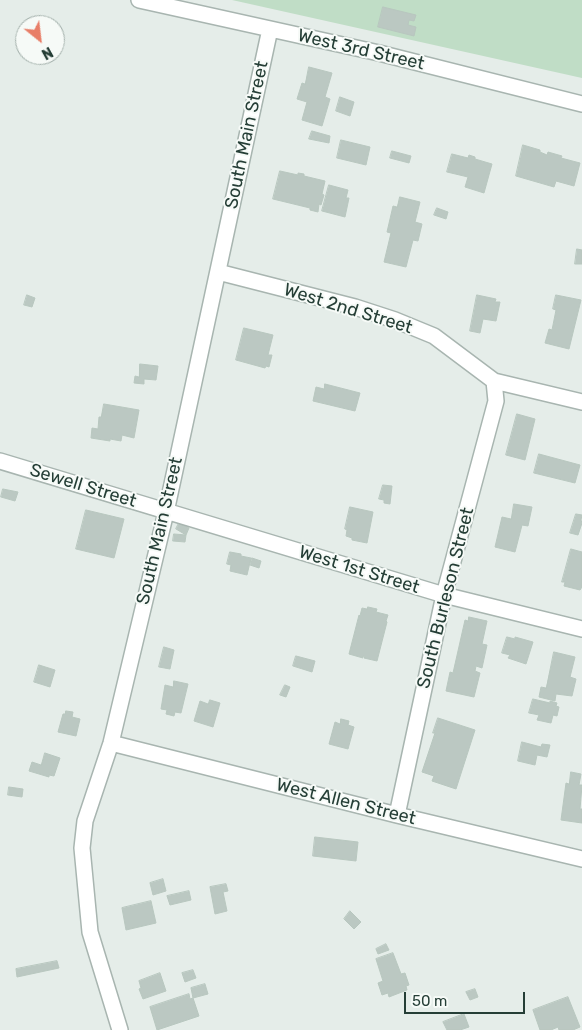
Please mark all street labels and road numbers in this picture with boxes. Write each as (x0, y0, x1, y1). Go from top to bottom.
street label: West 3rd Street (296, 25, 426, 75)
street label: South Main Street (221, 59, 273, 211)
street label: West 2nd Street (281, 279, 415, 339)
street label: South Main Street (133, 455, 187, 607)
street label: Sewell Street (27, 460, 139, 512)
street label: South Burleson Street (413, 505, 479, 691)
street label: West 1st Street (296, 541, 422, 599)
street label: West Allen Street (274, 774, 418, 830)

